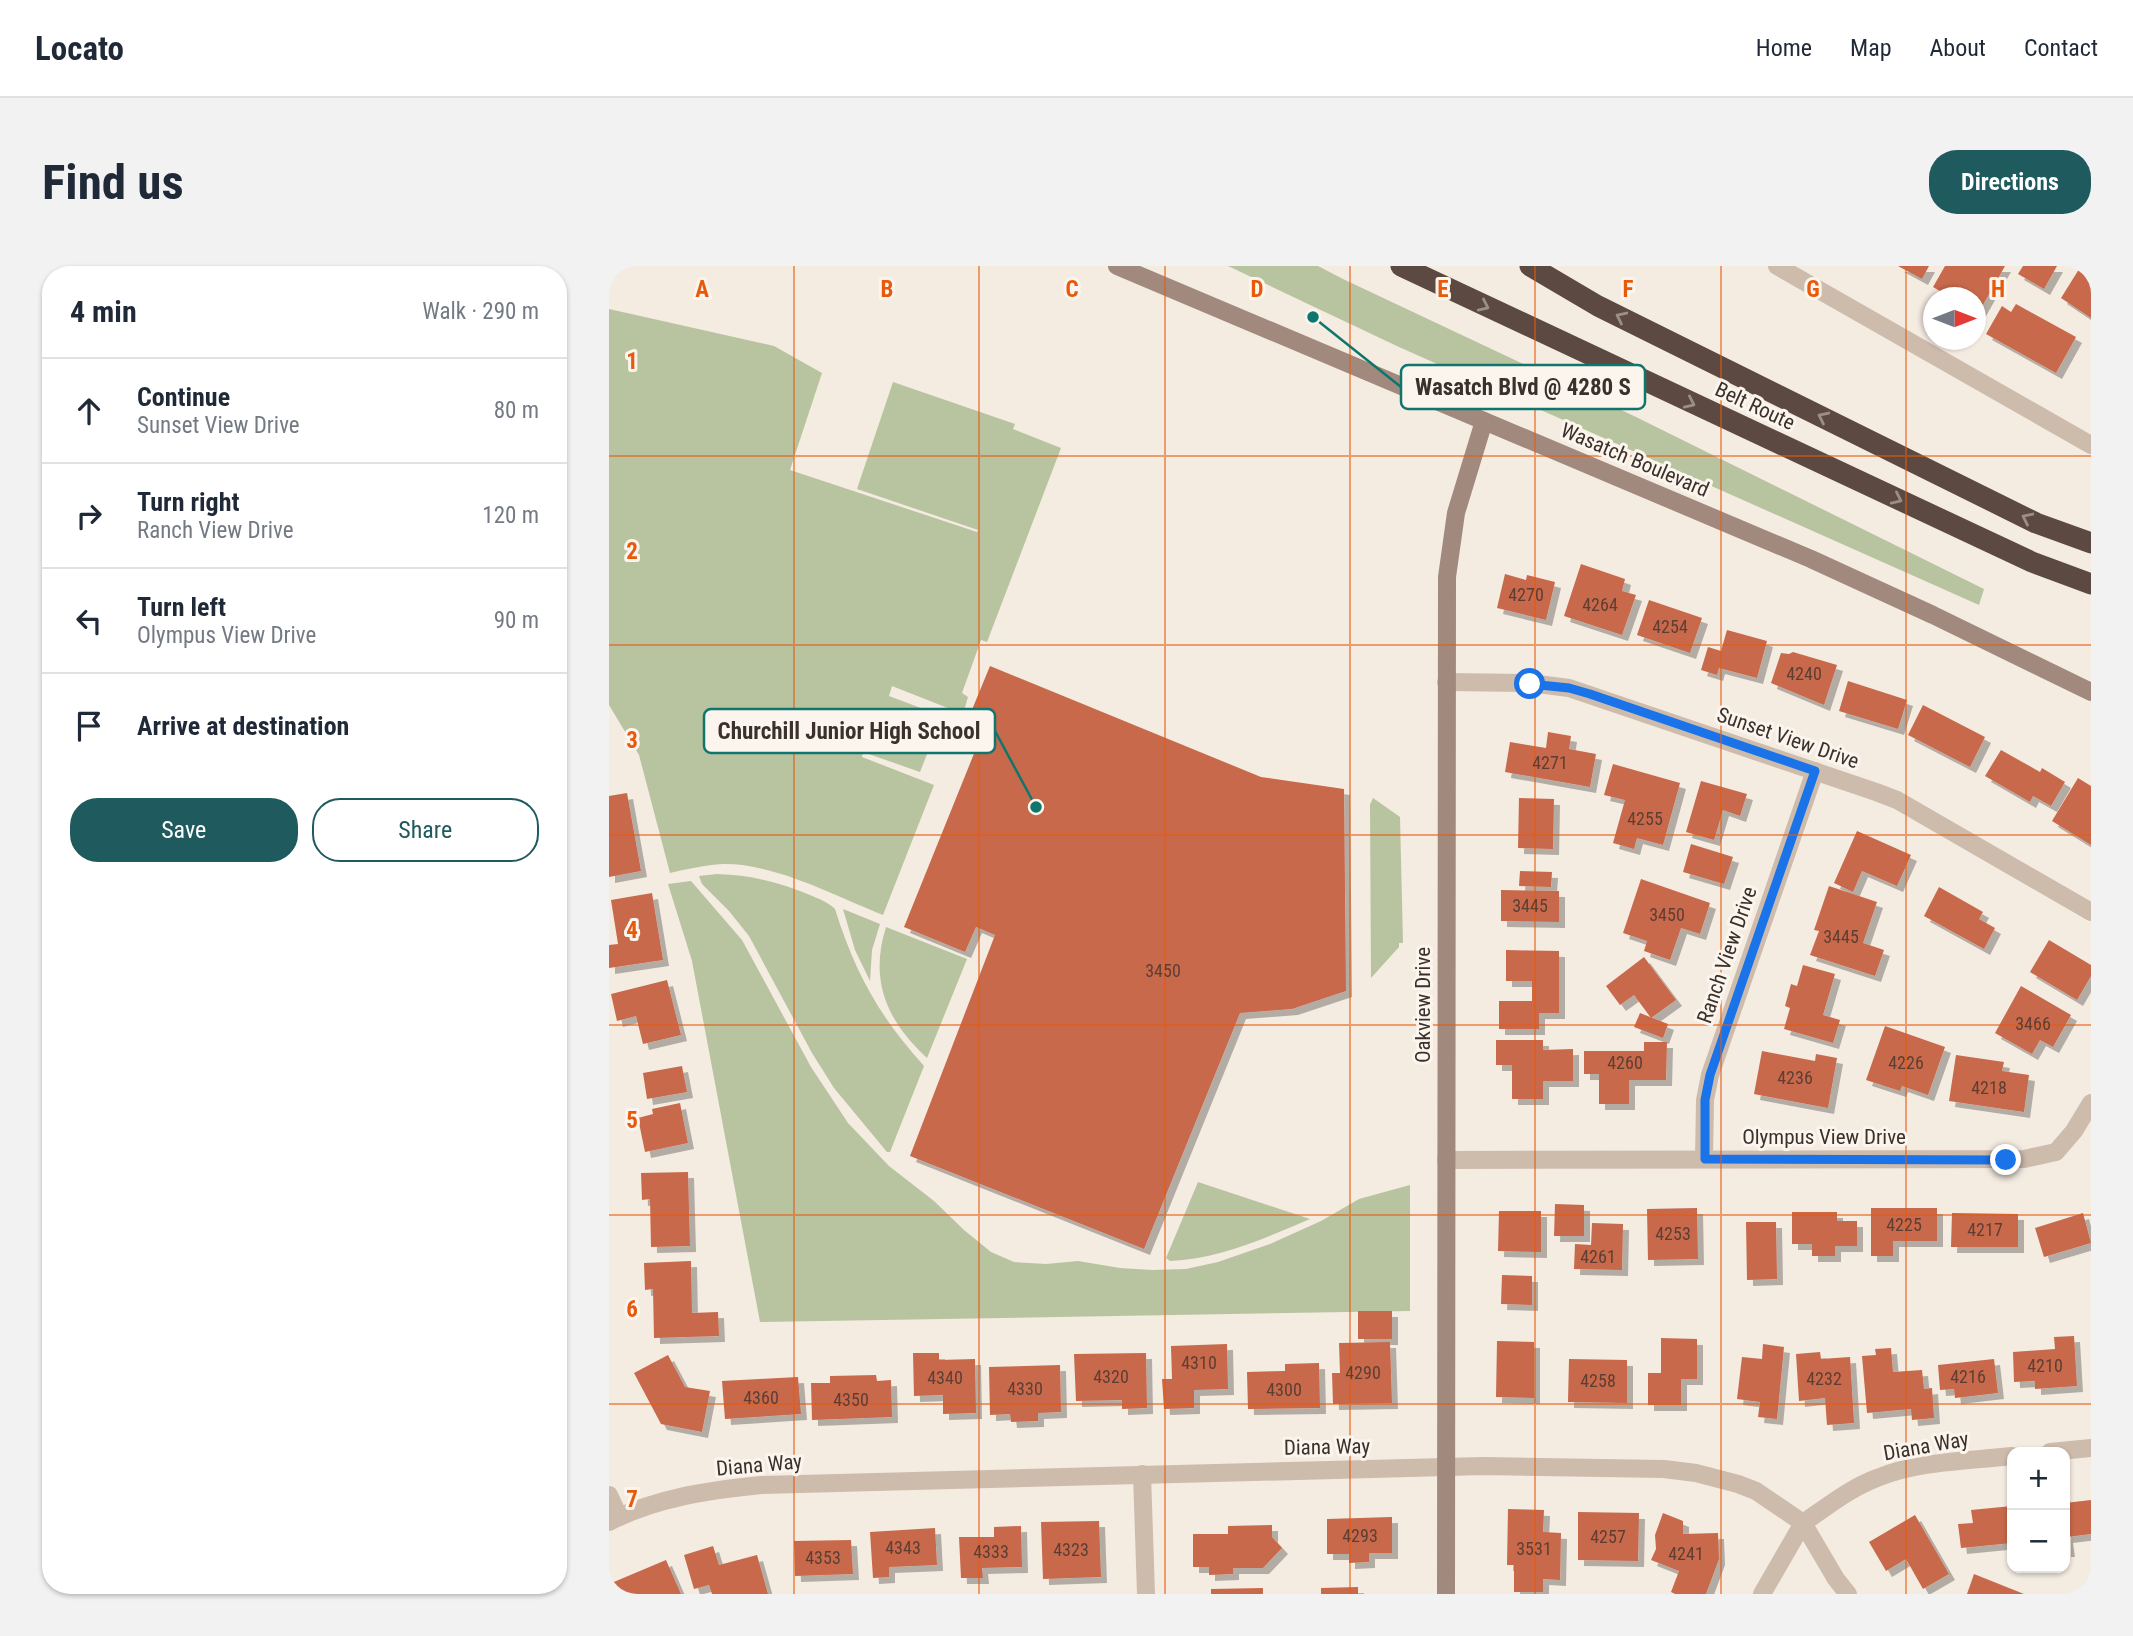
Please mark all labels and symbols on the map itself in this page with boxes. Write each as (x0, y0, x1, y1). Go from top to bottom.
text: A (695, 276, 709, 303)
text: B (881, 276, 893, 303)
text: C (1065, 276, 1079, 303)
text: D (1251, 276, 1264, 303)
text: E (1437, 276, 1449, 303)
text: F (1623, 276, 1634, 303)
text: G (1806, 276, 1820, 303)
text: H (1991, 276, 2005, 303)
north arrow (1923, 287, 1986, 350)
one-way arrow (1477, 298, 1490, 312)
one-way arrow (1616, 311, 1628, 325)
text: 1 (626, 348, 638, 375)
callout: Wasatch Blvd @ 4280 S (1401, 365, 1645, 409)
text: Wasatch Blvd @ 4280 S (1415, 374, 1631, 401)
street label: Belt Route (1711, 377, 1799, 435)
one-way arrow (1683, 395, 1695, 409)
one-way arrow (1818, 412, 1831, 426)
street label: Wasatch Boulevard (1557, 418, 1713, 502)
one-way arrow (1889, 491, 1902, 505)
one-way arrow (2022, 513, 2034, 527)
text: 2 (626, 538, 638, 565)
house number: 4270 (1508, 584, 1544, 605)
house number: 4264 (1582, 594, 1618, 615)
house number: 4254 (1652, 616, 1688, 637)
house number: 4240 (1786, 663, 1822, 684)
route start (1514, 668, 1545, 699)
street label: Sunset View Drive (1714, 702, 1862, 774)
callout: Churchill Junior High School (704, 709, 995, 753)
text: Churchill Junior High School (718, 718, 980, 745)
text: 3 (626, 727, 638, 754)
house number: 4271 (1532, 752, 1568, 773)
house number: 4255 (1627, 808, 1663, 829)
street label: Ranch View Drive (1692, 883, 1762, 1026)
house number: 3445 (1512, 895, 1548, 916)
house number: 3450 (1649, 904, 1685, 925)
text: 4 (626, 917, 638, 944)
house number: 3445 (1823, 926, 1859, 947)
street label: Oakview Drive (1411, 947, 1435, 1063)
house number: 3450 (1145, 960, 1181, 981)
house number: 3466 (2015, 1013, 2051, 1034)
house number: 4260 (1607, 1052, 1643, 1073)
house number: 4226 (1888, 1052, 1924, 1073)
house number: 4236 (1777, 1067, 1813, 1088)
house number: 4218 (1971, 1077, 2007, 1098)
text: 5 (626, 1107, 638, 1134)
street label: Olympus View Drive (1742, 1125, 1906, 1149)
route end (1990, 1144, 2021, 1175)
house number: 4225 (1886, 1214, 1922, 1235)
house number: 4217 (1967, 1219, 2003, 1240)
house number: 4253 (1655, 1223, 1691, 1244)
house number: 4261 (1580, 1246, 1616, 1267)
text: 6 (626, 1296, 638, 1323)
house number: 4310 (1181, 1352, 1217, 1373)
house number: 4210 (2027, 1355, 2063, 1376)
house number: 4290 (1345, 1362, 1381, 1383)
house number: 4320 (1093, 1366, 1129, 1387)
house number: 4216 (1950, 1366, 1986, 1387)
house number: 4340 (927, 1367, 963, 1388)
house number: 4232 (1806, 1368, 1842, 1389)
house number: 4258 (1580, 1370, 1616, 1391)
house number: 4330 (1007, 1378, 1043, 1399)
house number: 4300 (1266, 1379, 1302, 1400)
house number: 4360 (743, 1387, 779, 1408)
house number: 4350 (833, 1389, 869, 1410)
street label: Diana Way (1881, 1427, 1971, 1465)
street label: Diana Way (1284, 1434, 1371, 1460)
street label: Diana Way (715, 1449, 803, 1481)
text: 7 (626, 1486, 638, 1513)
house number: 4293 (1342, 1525, 1378, 1546)
house number: 4257 (1590, 1526, 1626, 1547)
house number: 4343 (885, 1537, 921, 1558)
house number: 3531 (1516, 1538, 1552, 1559)
house number: 4323 (1053, 1539, 1089, 1560)
house number: 4333 (973, 1541, 1009, 1562)
house number: 4241 (1668, 1543, 1704, 1564)
house number: 4353 (805, 1547, 841, 1568)

